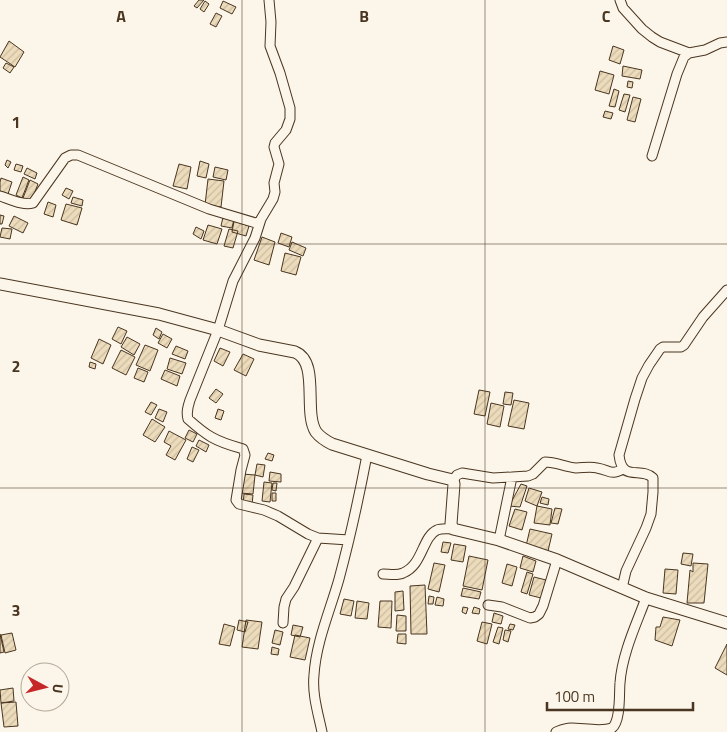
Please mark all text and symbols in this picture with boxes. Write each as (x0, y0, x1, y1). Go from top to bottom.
text: A (116, 4, 126, 28)
text: B (359, 4, 369, 28)
text: C (602, 4, 611, 28)
text: 1 (12, 110, 20, 134)
text: 2 (12, 354, 20, 378)
text: 3 (12, 598, 20, 622)
north arrow (20, 662, 70, 712)
scale bar (547, 680, 693, 712)
text: U (47, 683, 69, 694)
text: 100 m (554, 685, 595, 708)

